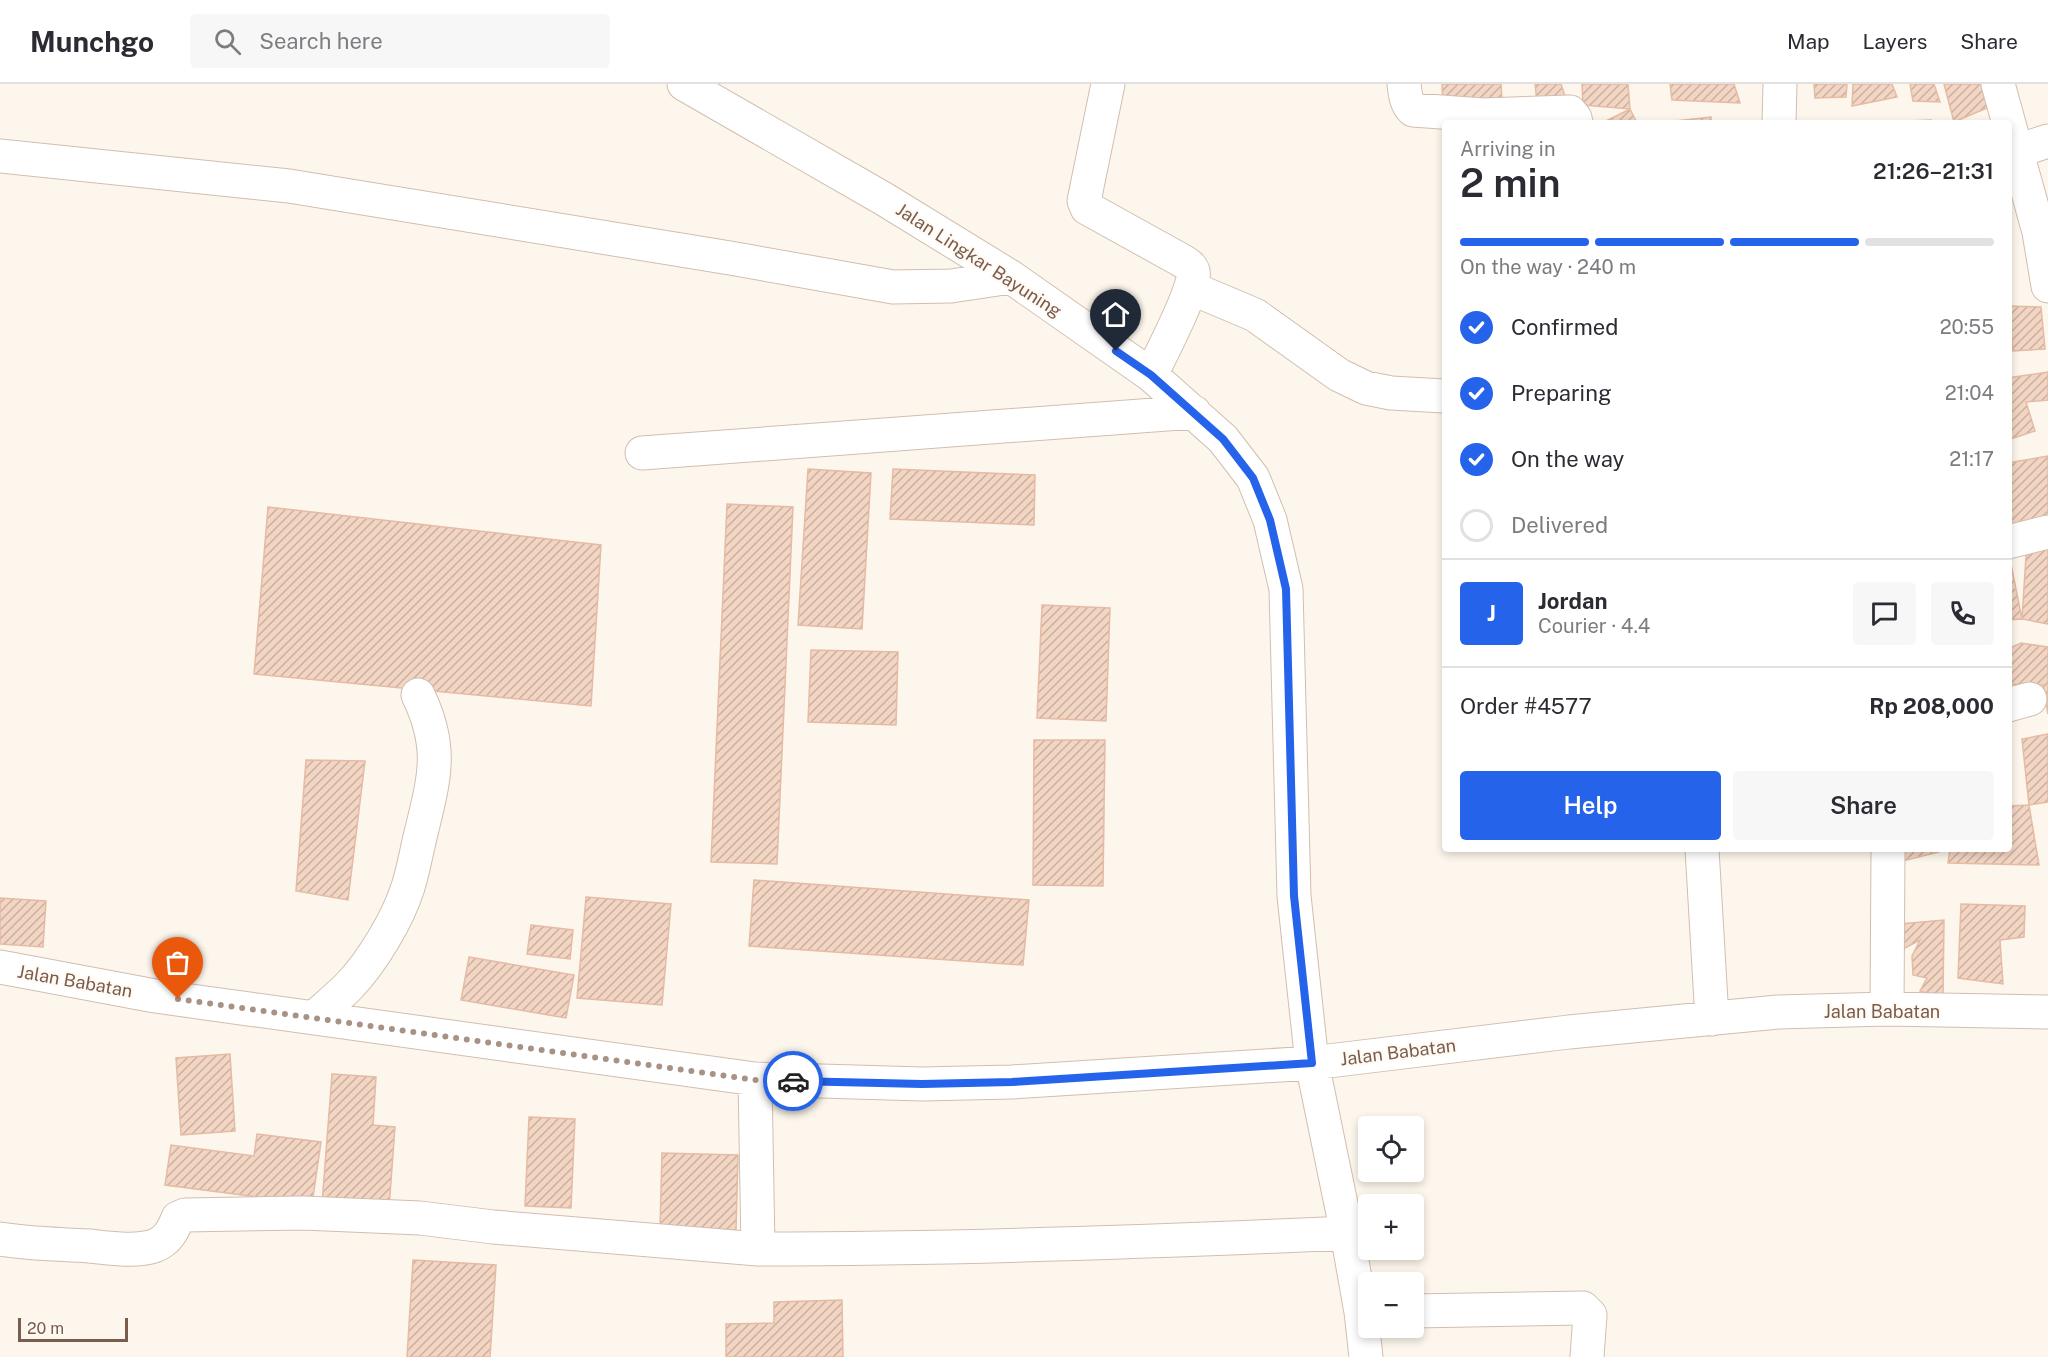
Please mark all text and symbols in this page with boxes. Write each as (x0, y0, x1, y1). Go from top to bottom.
search box (190, 14, 610, 68)
text: Munchgo (30, 25, 154, 58)
icon: search (211, 25, 244, 58)
text: Search here (259, 28, 383, 54)
text: Map (1787, 29, 1830, 54)
text: Layers (1863, 29, 1927, 54)
text: Share (1960, 29, 2018, 54)
text: Arriving in (1460, 137, 1555, 161)
text: 21:26–21:31 (1873, 158, 1994, 184)
text: 2 min (1460, 160, 1561, 206)
street label: Jalan Lingkar Bayuning (892, 199, 1066, 321)
text: On the way · 240 m (1460, 255, 1636, 279)
pin (1090, 289, 1141, 351)
icon: home (1099, 298, 1132, 331)
icon: check (1460, 311, 1493, 344)
text: Confirmed (1511, 314, 1618, 340)
text: 20:55 (1940, 315, 1994, 339)
icon: check (1460, 377, 1493, 410)
text: Preparing (1511, 380, 1612, 406)
text: 21:04 (1945, 381, 1994, 405)
icon: check (1460, 443, 1493, 476)
text: On the way (1511, 446, 1624, 472)
text: 21:17 (1949, 447, 1994, 471)
text: Delivered (1511, 512, 1608, 538)
button: chat (1853, 582, 1916, 645)
button: phone (1931, 582, 1994, 645)
text: Jordan (1538, 588, 1607, 614)
text: J (1487, 600, 1496, 626)
text: Courier · 4.4 (1538, 614, 1650, 638)
text: Order #4577 (1460, 693, 1592, 719)
text: Rp 208,000 (1869, 693, 1994, 719)
button: Help (1460, 771, 1721, 840)
button: Share (1733, 771, 1994, 840)
pin (152, 937, 203, 999)
icon: bag (161, 946, 194, 979)
street label: Jalan Babatan (16, 961, 134, 1001)
street label: Jalan Babatan (1824, 1001, 1940, 1022)
street label: Jalan Babatan (1339, 1034, 1457, 1070)
courier (763, 1051, 823, 1111)
icon: car (777, 1065, 810, 1098)
map controls (1358, 1116, 1424, 1338)
button: locate (1358, 1116, 1424, 1182)
button: + (1358, 1194, 1424, 1260)
button: − (1358, 1272, 1424, 1338)
scale bar (18, 1315, 128, 1342)
text: 20 m (27, 1319, 64, 1338)

